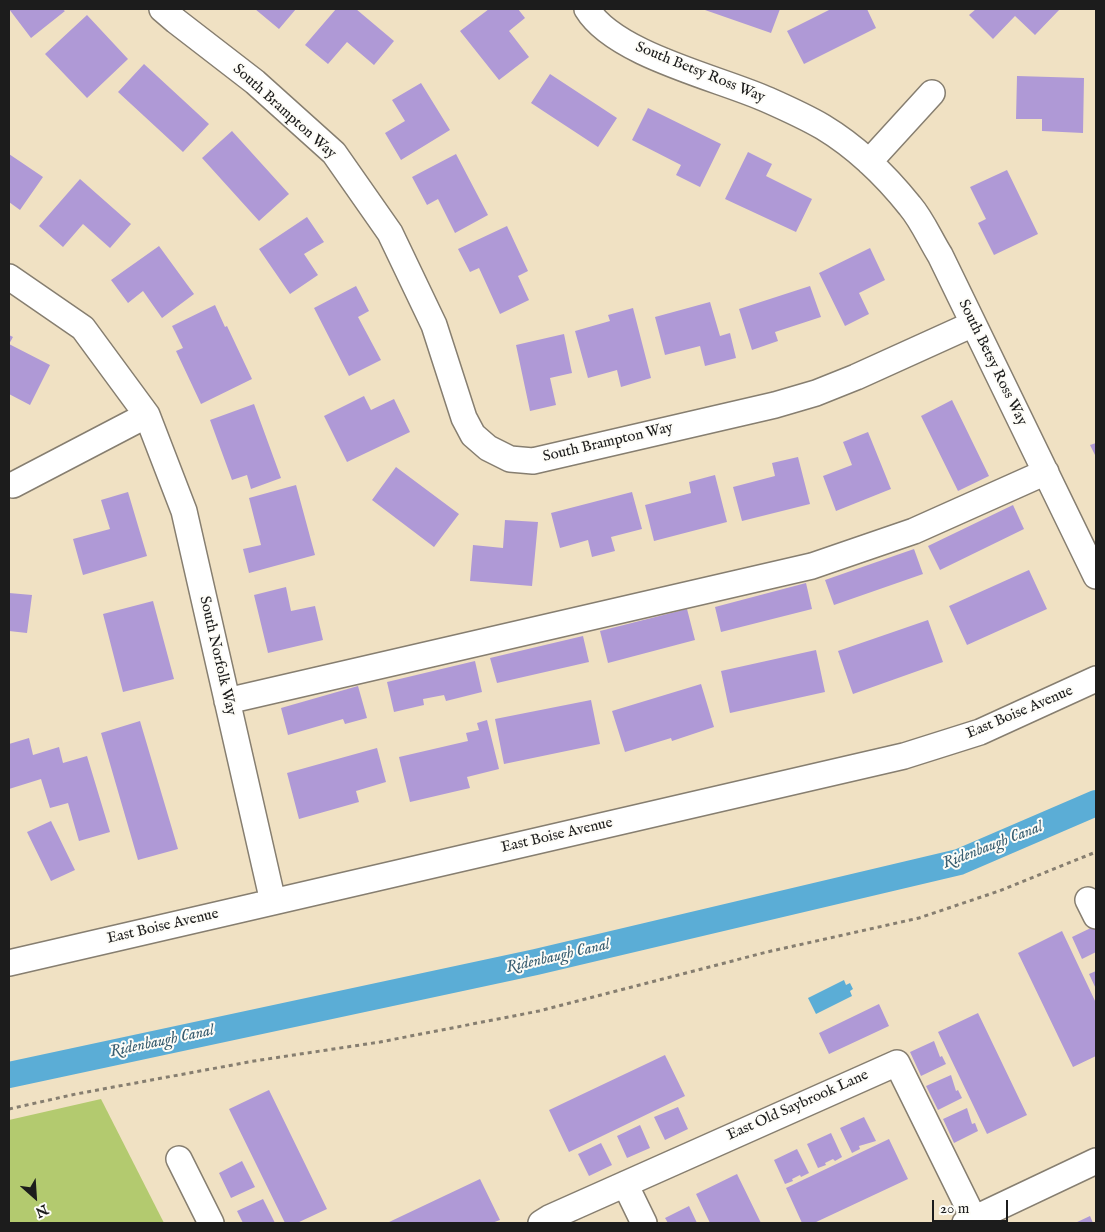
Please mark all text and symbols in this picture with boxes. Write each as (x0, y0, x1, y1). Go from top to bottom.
street label: South Betsy Ross Way (633, 39, 767, 107)
street label: South Brampton Way (229, 61, 339, 163)
street label: South Betsy Ross Way (954, 297, 1030, 429)
street label: South Brampton Way (541, 419, 675, 467)
street label: South Norfolk Way (195, 595, 239, 717)
street label: East Boise Avenue (964, 682, 1076, 744)
street label: East Boise Avenue (500, 814, 614, 858)
water label: Ridenbaugh Canal (940, 818, 1046, 874)
street label: East Boise Avenue (106, 905, 220, 949)
water label: Ridenbaugh Canal (504, 936, 612, 978)
water label: Ridenbaugh Canal (108, 1022, 216, 1062)
street label: East Old Saybrook Lane (725, 1067, 871, 1145)
north arrow (10, 1172, 60, 1222)
scale bar (935, 1190, 1011, 1222)
text: 20 m (940, 1199, 969, 1218)
text: N (32, 1200, 51, 1221)

